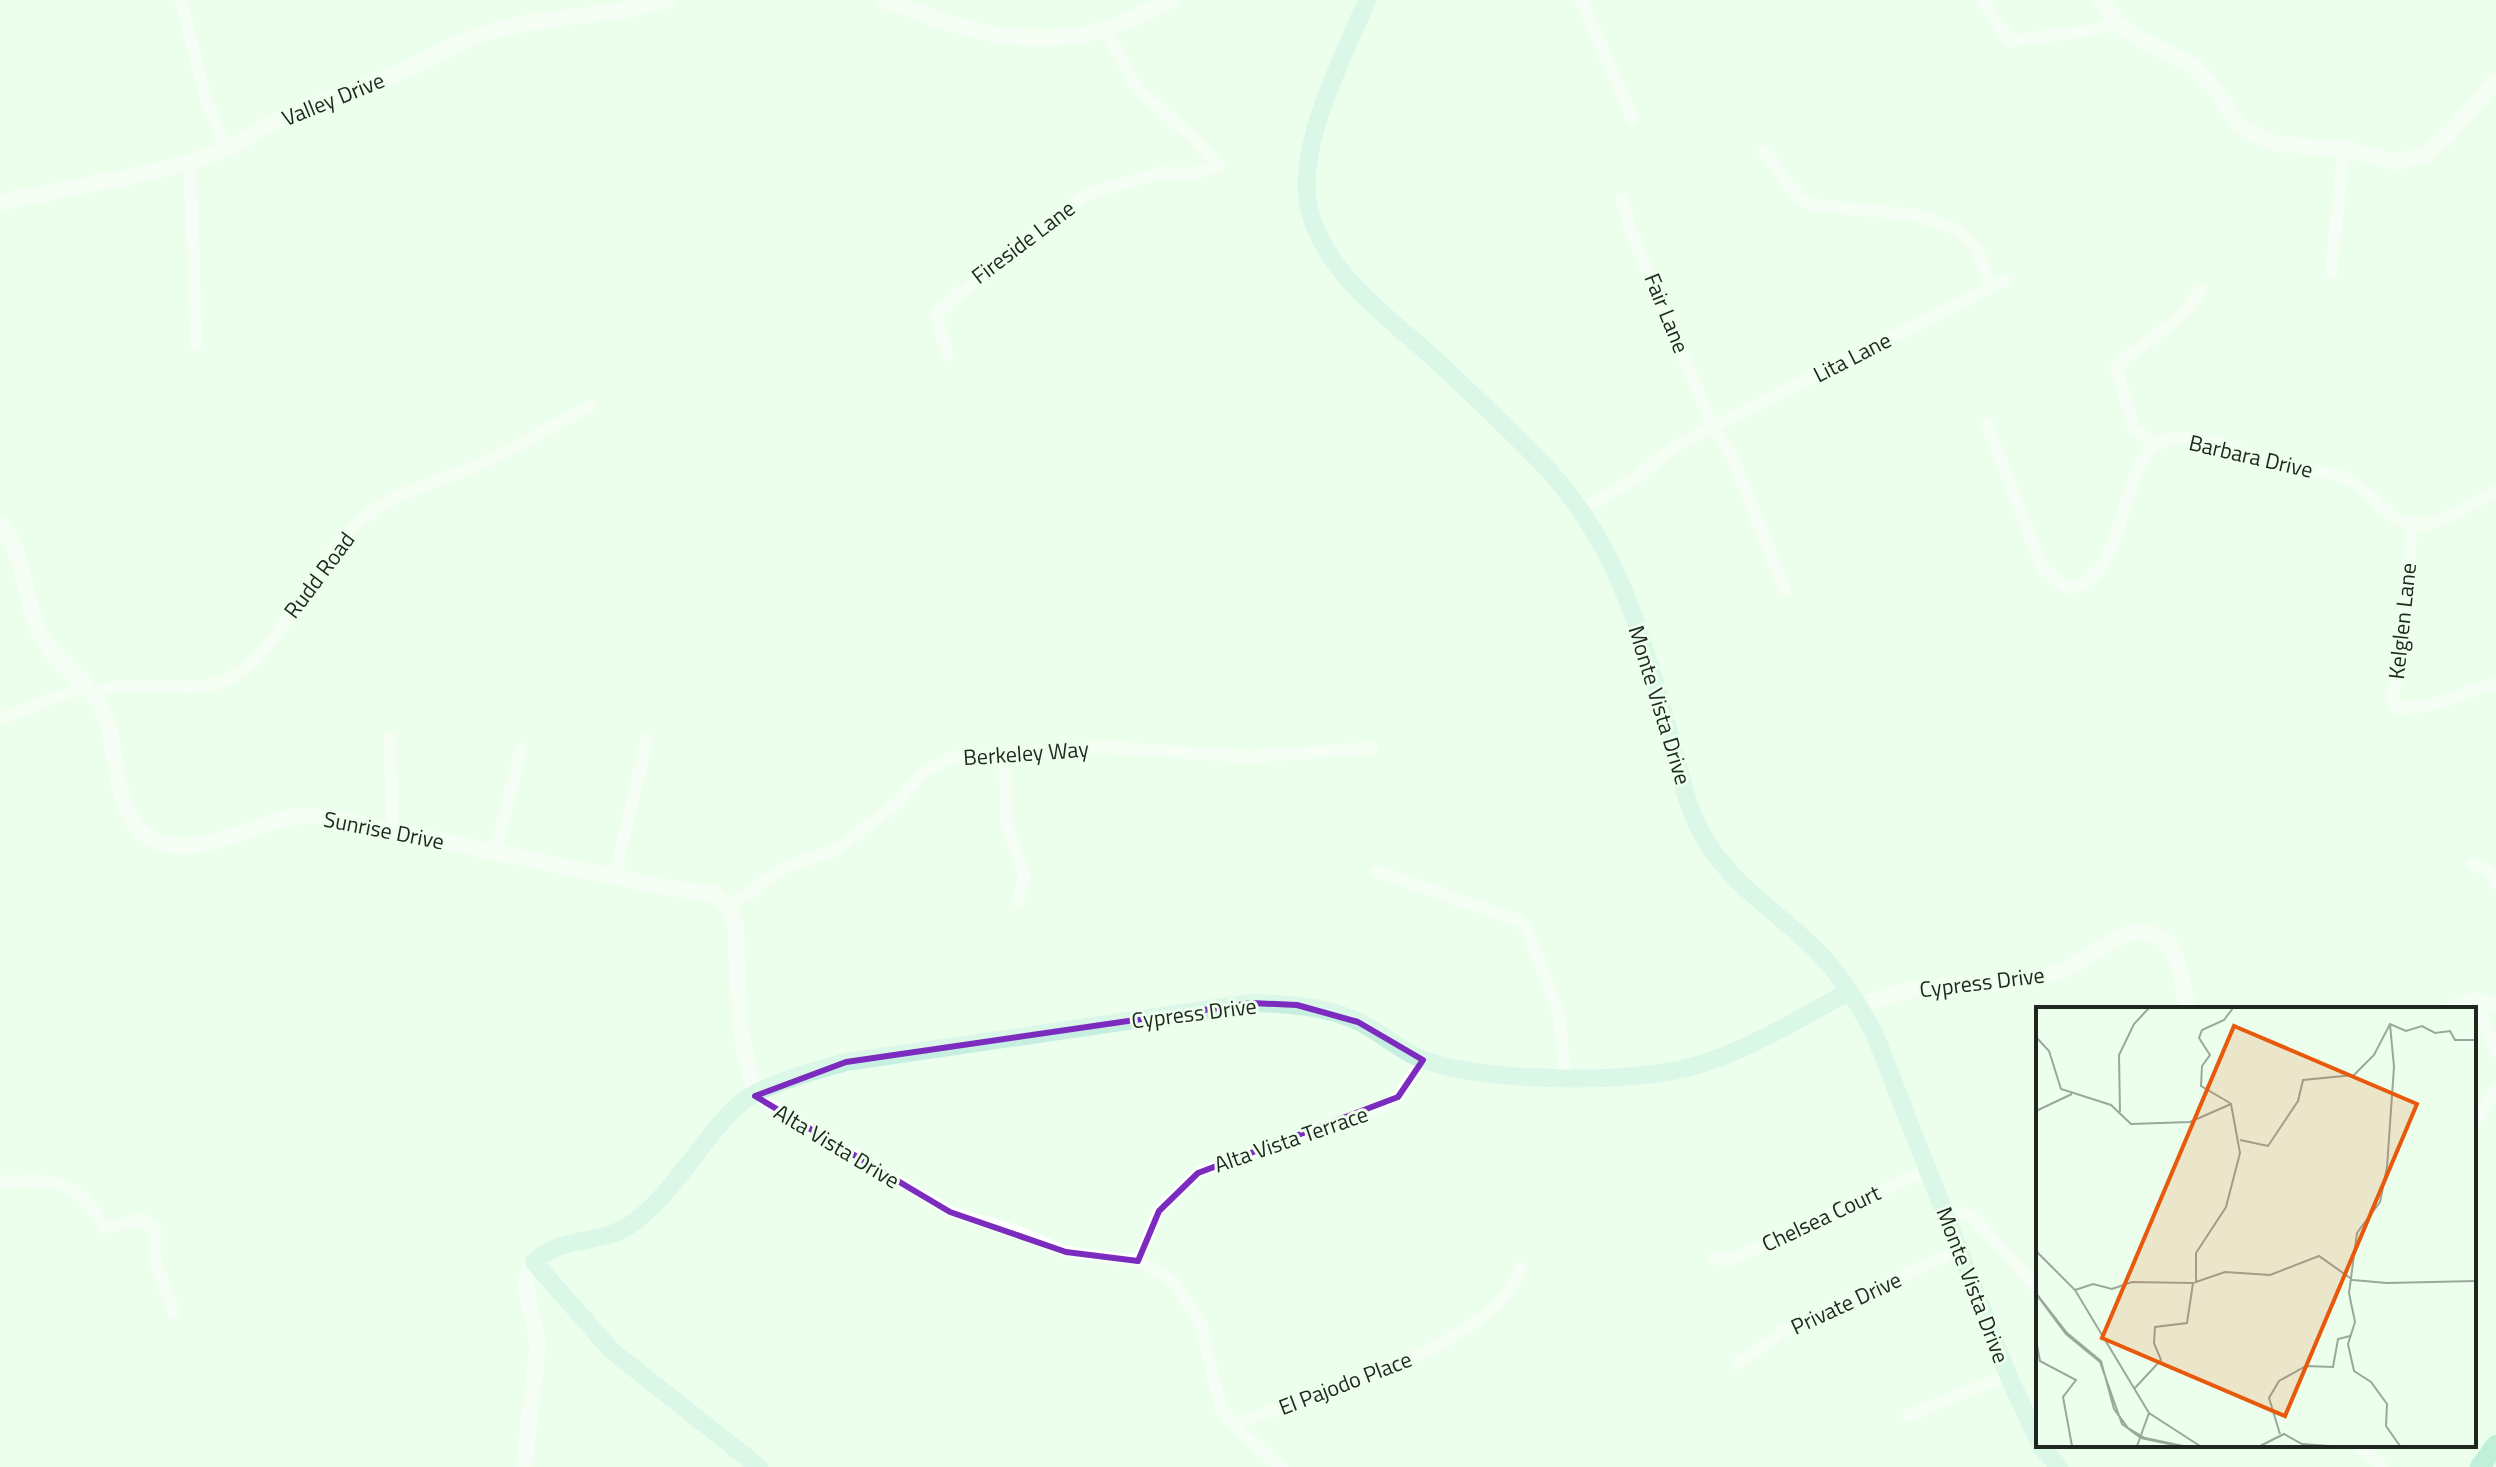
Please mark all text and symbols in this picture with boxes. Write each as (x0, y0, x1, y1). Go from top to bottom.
street label: Valley Drive (277, 63, 389, 135)
street label: Fireside Lane (964, 192, 1082, 292)
street label: Fair Lane (1636, 268, 1698, 358)
street label: Lita Lane (1807, 323, 1897, 391)
street label: Barbara Drive (2186, 425, 2316, 487)
street label: Rudd Road (275, 524, 363, 626)
street label: Kelglen Lane (2379, 561, 2425, 681)
street label: Monte Vista Drive (1620, 621, 1700, 789)
street label: Berkeley Way (962, 732, 1090, 774)
street label: Sunrise Drive (321, 802, 447, 858)
street label: Cypress Drive (1918, 957, 2046, 1007)
street label: Cypress Drive (1130, 988, 1258, 1038)
inset map (2036, 1007, 2476, 1447)
street label: Alta Vista Drive (768, 1095, 906, 1197)
street label: Alta Vista Terrace (1209, 1097, 1373, 1181)
street label: Chelsea Court (1756, 1176, 1886, 1260)
street label: Monte Vista Drive (1928, 1202, 2018, 1368)
street label: Private Drive (1785, 1263, 1907, 1343)
street label: El Pajodo Place (1273, 1342, 1417, 1424)

